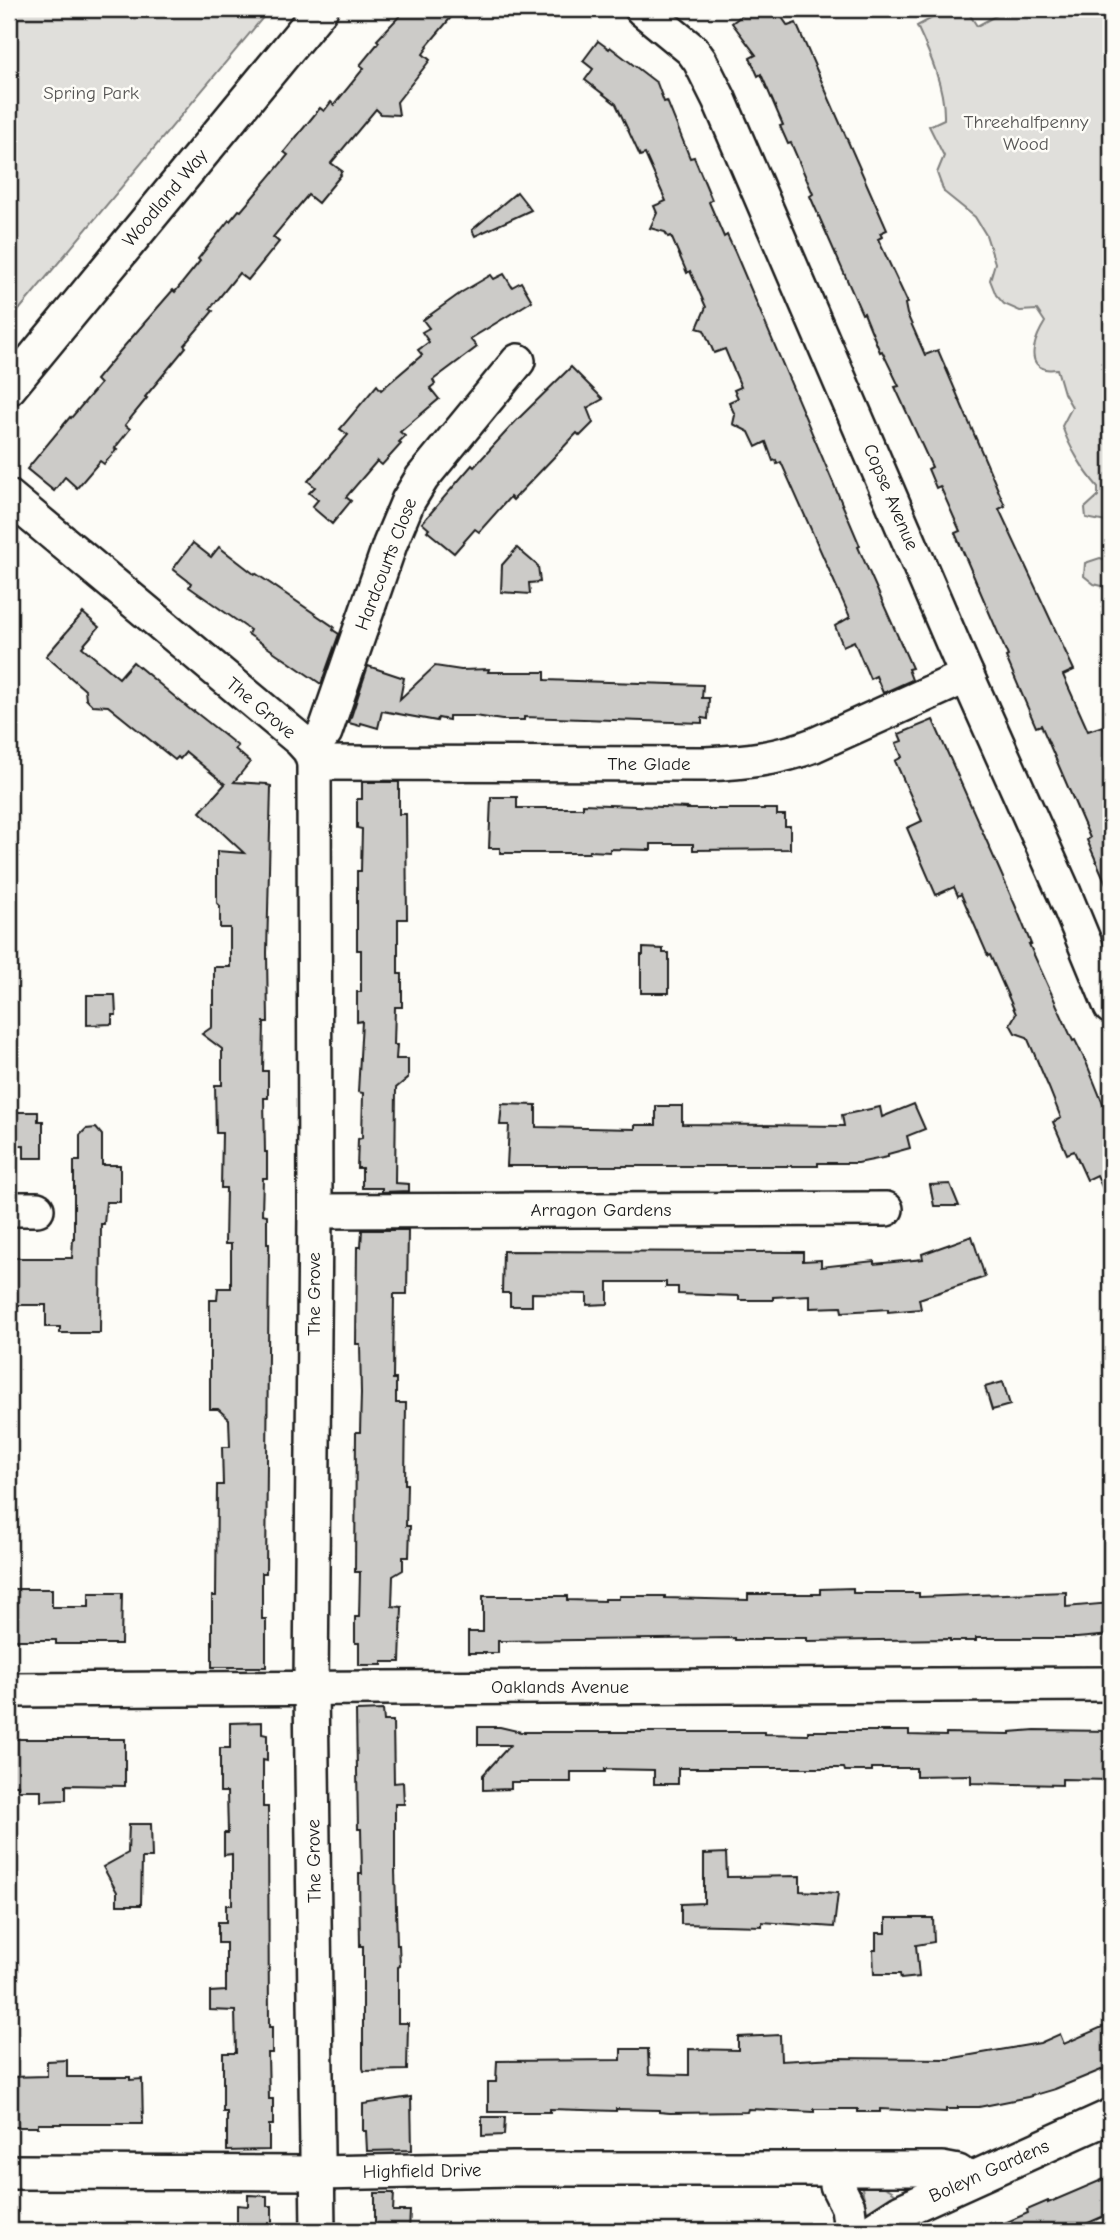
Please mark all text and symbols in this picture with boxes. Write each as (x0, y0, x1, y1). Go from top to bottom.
park label: Spring Park (43, 82, 140, 104)
park label: Threehalfpenny Wood (964, 111, 1089, 155)
street label: Woodland Way (118, 144, 212, 251)
street label: Copse Avenue (859, 441, 923, 553)
street label: Hardcourts Close (351, 495, 421, 633)
street label: The Grove (222, 673, 300, 743)
street label: The Glade (607, 753, 691, 775)
street label: Arragon Gardens (531, 1199, 672, 1221)
street label: The Grove (303, 1252, 325, 1336)
street label: Oaklands Avenue (491, 1676, 629, 1698)
street label: The Grove (302, 1819, 326, 1903)
street label: Boleyn Gardens (925, 2135, 1053, 2207)
street label: Highfield Drive (362, 2159, 482, 2183)

